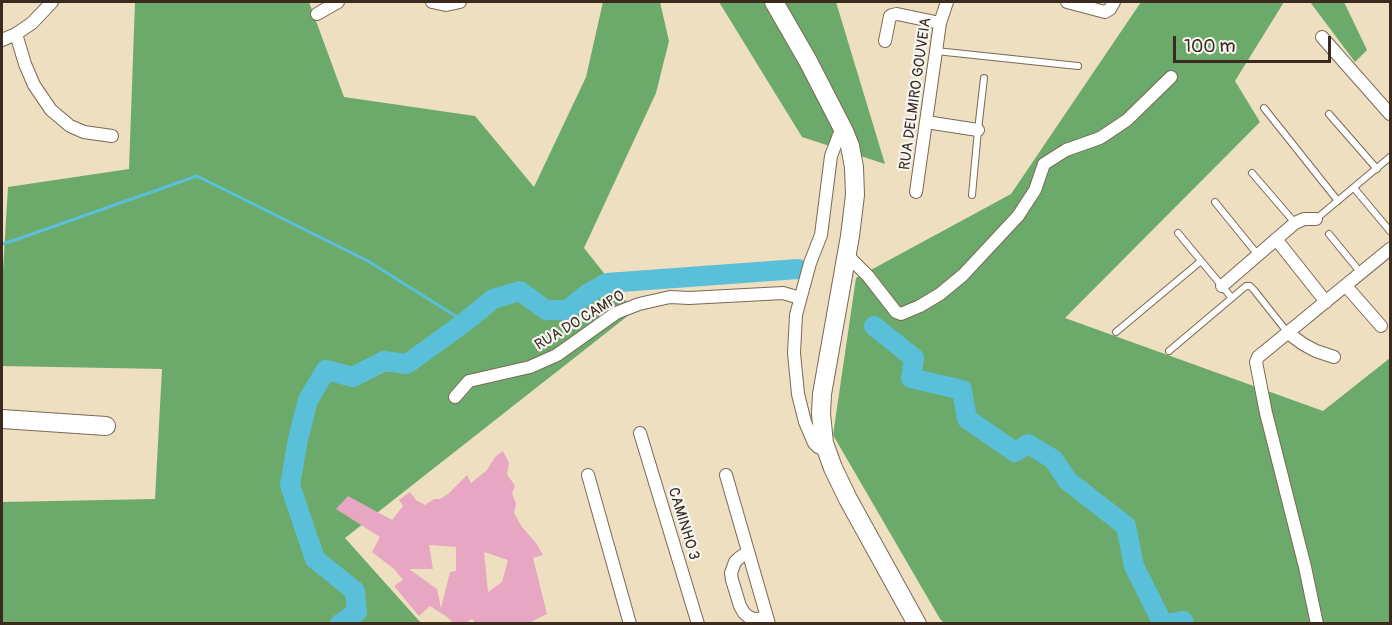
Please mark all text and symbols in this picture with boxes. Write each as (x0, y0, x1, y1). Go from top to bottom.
street label: RUA DELMIRO GOUVEIA (896, 17, 936, 171)
scale bar (1176, 24, 1334, 62)
text: 100 m (1184, 35, 1236, 58)
street label: RUA DO CAMPO (532, 287, 628, 355)
street label: CAMINHO 3 (663, 486, 703, 562)

